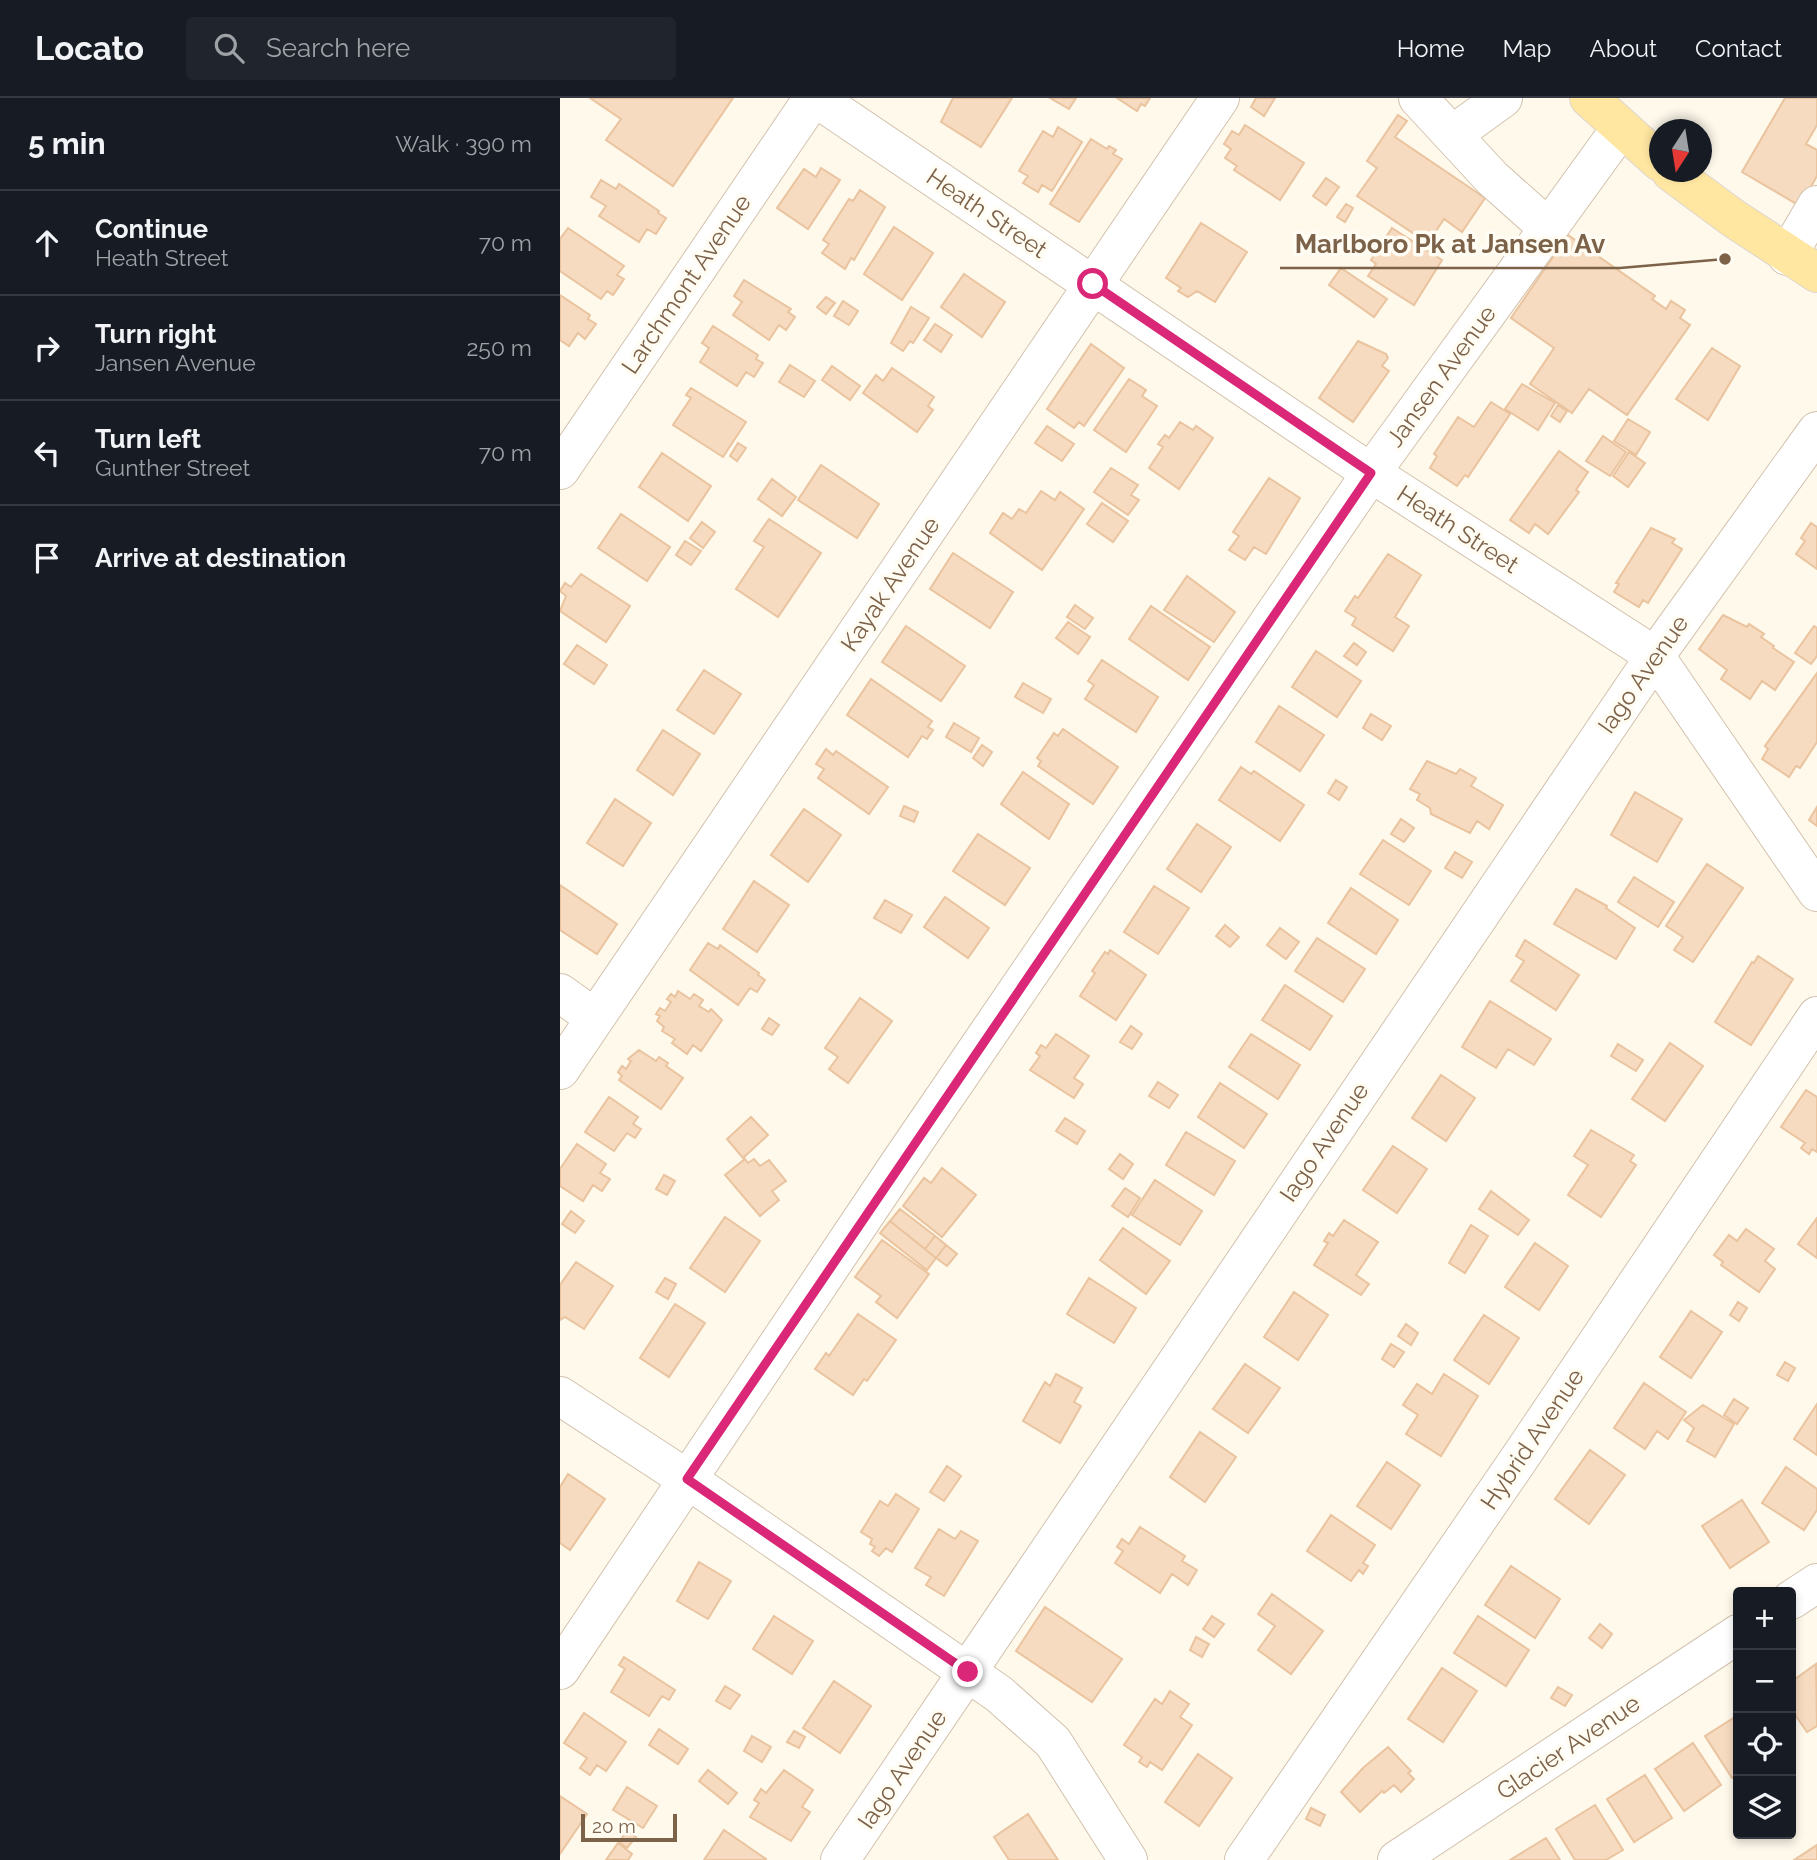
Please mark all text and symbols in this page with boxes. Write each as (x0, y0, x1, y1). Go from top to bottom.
search box (186, 17, 676, 80)
text: Locato (35, 29, 144, 68)
icon: search (210, 29, 248, 67)
text: Search here (266, 33, 410, 63)
text: Home (1397, 34, 1465, 63)
text: Map (1503, 34, 1551, 63)
text: About (1589, 34, 1657, 63)
text: Contact (1695, 34, 1782, 63)
north arrow (1649, 119, 1712, 182)
text: 5 min (28, 126, 106, 161)
text: Walk · 390 m (395, 130, 532, 157)
street label: Heath Street (921, 162, 1053, 264)
street label: Larchmont Avenue (615, 189, 757, 379)
text: Continue (95, 214, 208, 244)
callout: Marlboro Pk at Jansen Av (1280, 221, 1620, 268)
icon: ahead (28, 224, 66, 262)
text: 70 m (479, 229, 532, 256)
text: Marlboro Pk at Jansen Av (1295, 229, 1606, 259)
text: Heath Street (95, 244, 228, 271)
route start (1077, 268, 1108, 299)
street label: Jansen Avenue (1380, 300, 1502, 452)
text: Turn right (95, 319, 216, 349)
icon: right (28, 329, 66, 367)
text: 250 m (466, 334, 532, 361)
text: Jansen Avenue (95, 349, 256, 376)
text: Turn left (95, 424, 201, 454)
icon: left (28, 434, 66, 472)
text: 70 m (479, 439, 532, 466)
text: Gunther Street (95, 454, 250, 481)
street label: Heath Street (1392, 479, 1524, 579)
street label: Kayak Avenue (834, 511, 946, 657)
icon: arrive (28, 539, 66, 577)
text: Arrive at destination (95, 543, 346, 573)
street label: Iago Avenue (1592, 609, 1694, 739)
street label: Iago Avenue (1273, 1077, 1375, 1207)
street label: Hybrid Avenue (1474, 1363, 1590, 1515)
map controls (1733, 1587, 1796, 1839)
button: + (1733, 1587, 1796, 1650)
button: − (1733, 1650, 1796, 1713)
route end (952, 1656, 983, 1687)
street label: Glacier Avenue (1491, 1688, 1645, 1806)
street label: Iago Avenue (851, 1704, 953, 1834)
button: locate (1733, 1713, 1796, 1776)
button: layers (1733, 1776, 1796, 1839)
scale bar (581, 1811, 677, 1843)
text: 20 m (592, 1815, 636, 1837)

